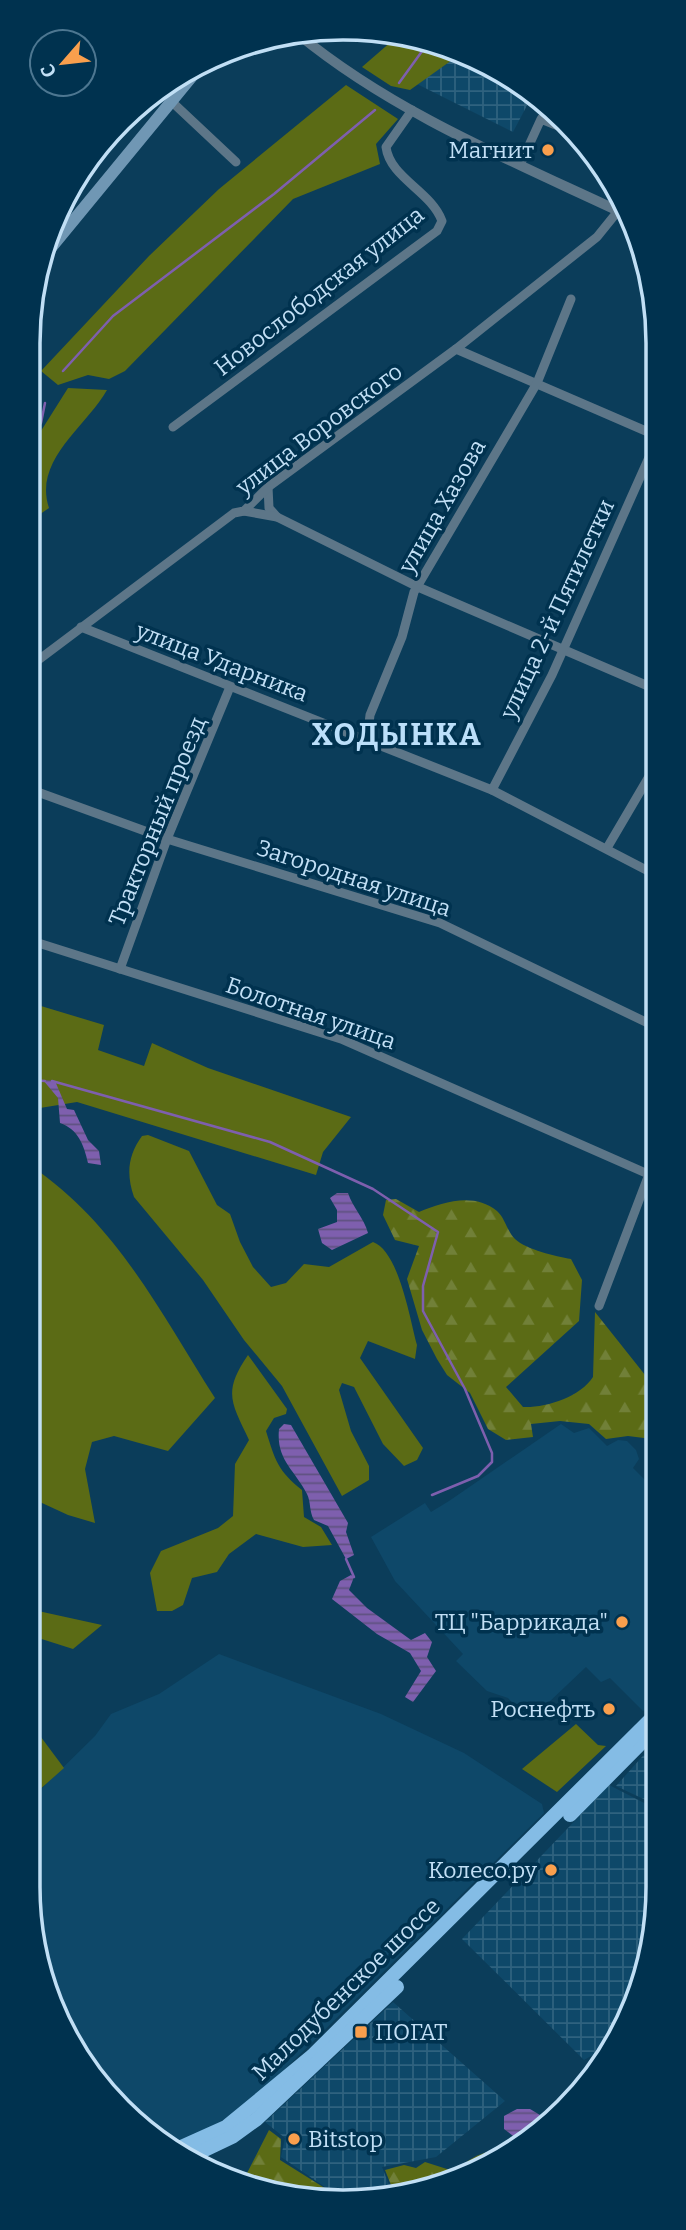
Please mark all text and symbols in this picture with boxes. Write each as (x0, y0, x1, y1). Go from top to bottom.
north arrow (28, 28, 98, 98)
text: С (35, 60, 61, 81)
place label: Магнит (449, 136, 534, 164)
marker: Магнит (540, 142, 556, 158)
street label: Новослободская улица (209, 200, 430, 382)
street label: улица Воровского (229, 357, 408, 501)
street label: улица Хазова (392, 434, 492, 579)
street label: улица 2-й Пятилетки (493, 495, 620, 724)
street label: улица Ударника (131, 616, 312, 708)
street label: Тракторный проезд (102, 712, 212, 930)
district label: ХОДЫНКА (311, 717, 483, 753)
street label: Загородная улица (253, 833, 455, 923)
street label: Болотная улица (222, 971, 400, 1055)
place label: ТЦ "Баррикада" (435, 1608, 608, 1636)
marker: ТЦ "Баррикада" (614, 1614, 630, 1630)
place label: Роснефть (490, 1695, 595, 1723)
marker: Роснефть (601, 1701, 617, 1717)
place label: Колесо.ру (428, 1856, 538, 1884)
marker: Колесо.ру (543, 1862, 559, 1878)
street label: Малодубенское шоссе (246, 1892, 446, 2086)
place label: ПОГАТ (375, 2018, 448, 2046)
marker: ПОГАТ (353, 2024, 369, 2040)
place label: Bitstop (308, 2125, 383, 2153)
marker: Bitstop (286, 2131, 302, 2147)

